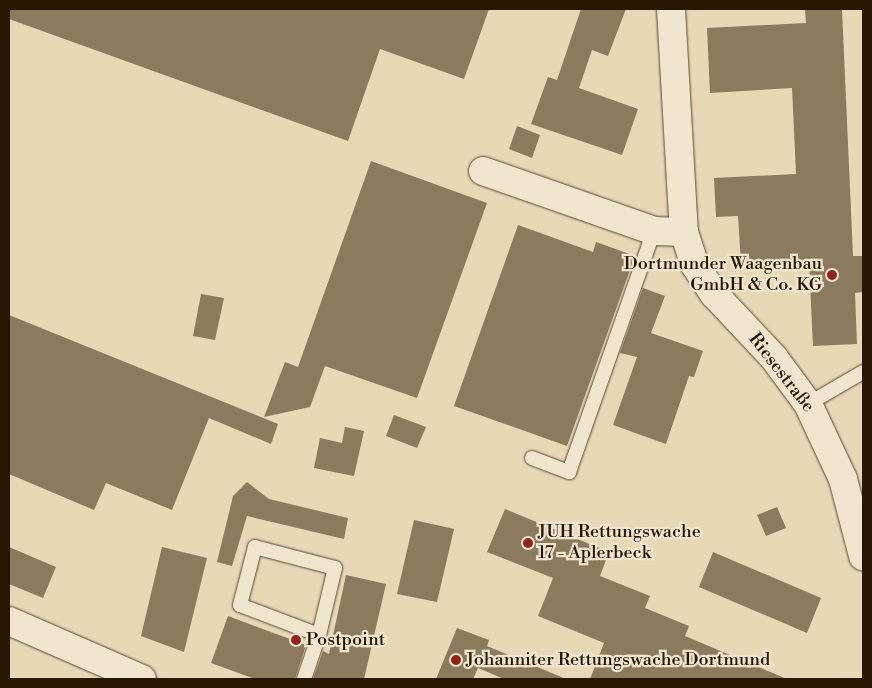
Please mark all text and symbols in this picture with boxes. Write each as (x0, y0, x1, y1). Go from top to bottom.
place label: Dortmunder Waagenbau GmbH & Co. KG (624, 254, 822, 296)
marker: Dortmunder Waagenbau GmbH & Co. KG (826, 269, 838, 281)
street label: Riesestraße (743, 329, 819, 417)
place label: JUH Rettungswache 17 - Aplerbeck (538, 522, 701, 564)
marker: JUH Rettungswache 17 - Aplerbeck (522, 537, 534, 549)
place label: Postpoint (306, 629, 385, 651)
marker: Postpoint (290, 634, 302, 646)
place label: Johanniter Rettungswache Dortmund (466, 649, 770, 671)
marker: Johanniter Rettungswache Dortmund (450, 654, 462, 666)

